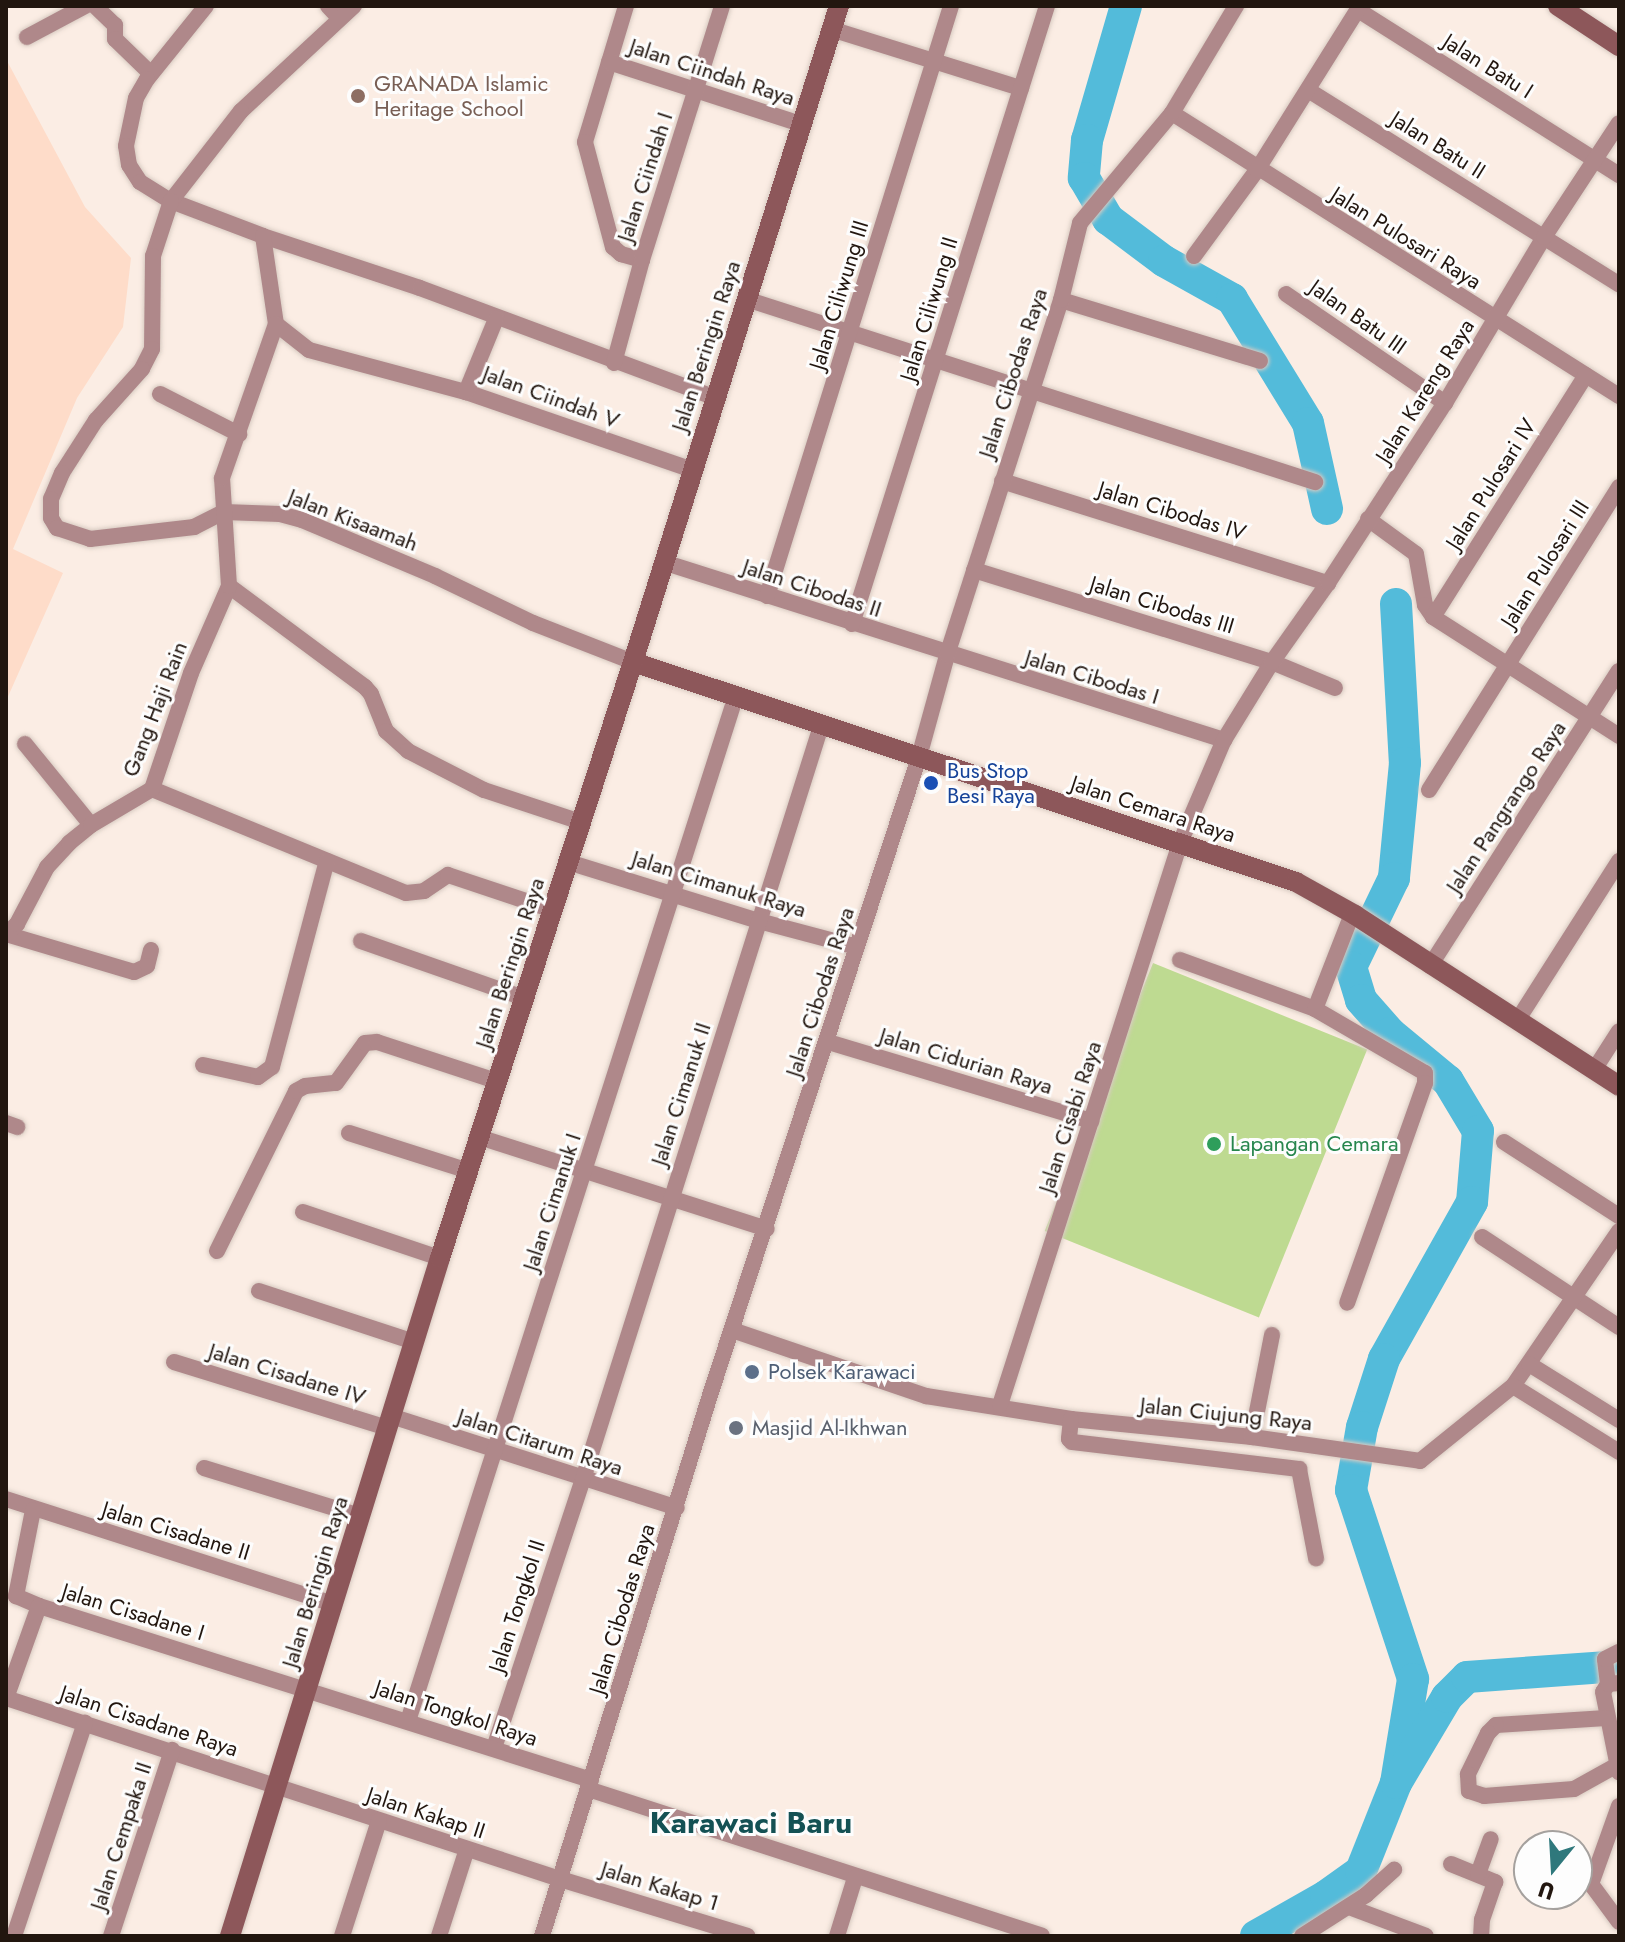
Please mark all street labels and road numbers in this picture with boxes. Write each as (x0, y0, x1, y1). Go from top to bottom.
street label: Jalan Batu I (1438, 28, 1538, 104)
street label: Jalan Ciindah Raya (626, 33, 798, 111)
street label: Jalan Batu II (1386, 106, 1490, 184)
street label: Jalan Ciindah I (612, 109, 678, 245)
street label: Jalan Pulosari Raya (1326, 181, 1486, 295)
street label: Jalan Ciliwung III (804, 217, 874, 373)
street label: Jalan Ciliwung II (895, 234, 963, 384)
street label: Jalan Beringin Raya (666, 257, 746, 435)
street label: Jalan Batu III (1305, 274, 1411, 360)
street label: Jalan Cibodas Raya (973, 285, 1053, 461)
street label: Jalan Kareng Raya (1370, 314, 1480, 468)
street label: Jalan Ciindah V (479, 360, 623, 434)
street label: Jalan Pulosari IV (1440, 414, 1542, 554)
street label: Jalan Cibodas IV (1095, 476, 1249, 546)
street label: Jalan Kisaamah (284, 483, 422, 557)
street label: Jalan Pulosari III (1495, 495, 1595, 633)
street label: Jalan Cibodas II (739, 553, 885, 623)
street label: Jalan Cibodas III (1087, 570, 1237, 640)
street label: Gang Haji Rain (117, 638, 193, 780)
street label: Jalan Cibodas I (1022, 644, 1162, 710)
street label: Jalan Pangrango Raya (1441, 716, 1571, 898)
street label: Jalan Cemara Raya (1067, 770, 1239, 848)
street label: Jalan Cimanuk Raya (629, 845, 809, 923)
street label: Jalan Beringin Raya (470, 874, 550, 1052)
street label: Jalan Cibodas Raya (780, 904, 860, 1080)
street label: Jalan Cimanuk II (646, 1019, 716, 1169)
street label: Jalan Cidurian Raya (876, 1022, 1056, 1100)
street label: Jalan Cisabi Raya (1033, 1038, 1107, 1196)
street label: Jalan Cimanuk I (517, 1130, 587, 1274)
street label: Jalan Cisadane IV (205, 1338, 369, 1410)
street label: Jalan Ciujung Raya (1139, 1392, 1313, 1436)
street label: Jalan Citarum Raya (454, 1403, 626, 1481)
street label: Jalan Beringin Raya (276, 1493, 354, 1671)
street label: Jalan Cisadane II (99, 1496, 253, 1566)
street label: Jalan Cibodas Raya (584, 1521, 660, 1697)
street label: Jalan Tongkol II (483, 1536, 551, 1676)
street label: Jalan Cisadane I (58, 1578, 208, 1646)
street label: Jalan Tongkol Raya (371, 1674, 541, 1752)
street label: Jalan Cisadane Raya (57, 1680, 241, 1762)
street label: Jalan Cempaka II (85, 1759, 157, 1913)
street label: Jalan Kakap II (364, 1781, 488, 1845)
street label: Jalan Kakap 1 (598, 1856, 722, 1916)

